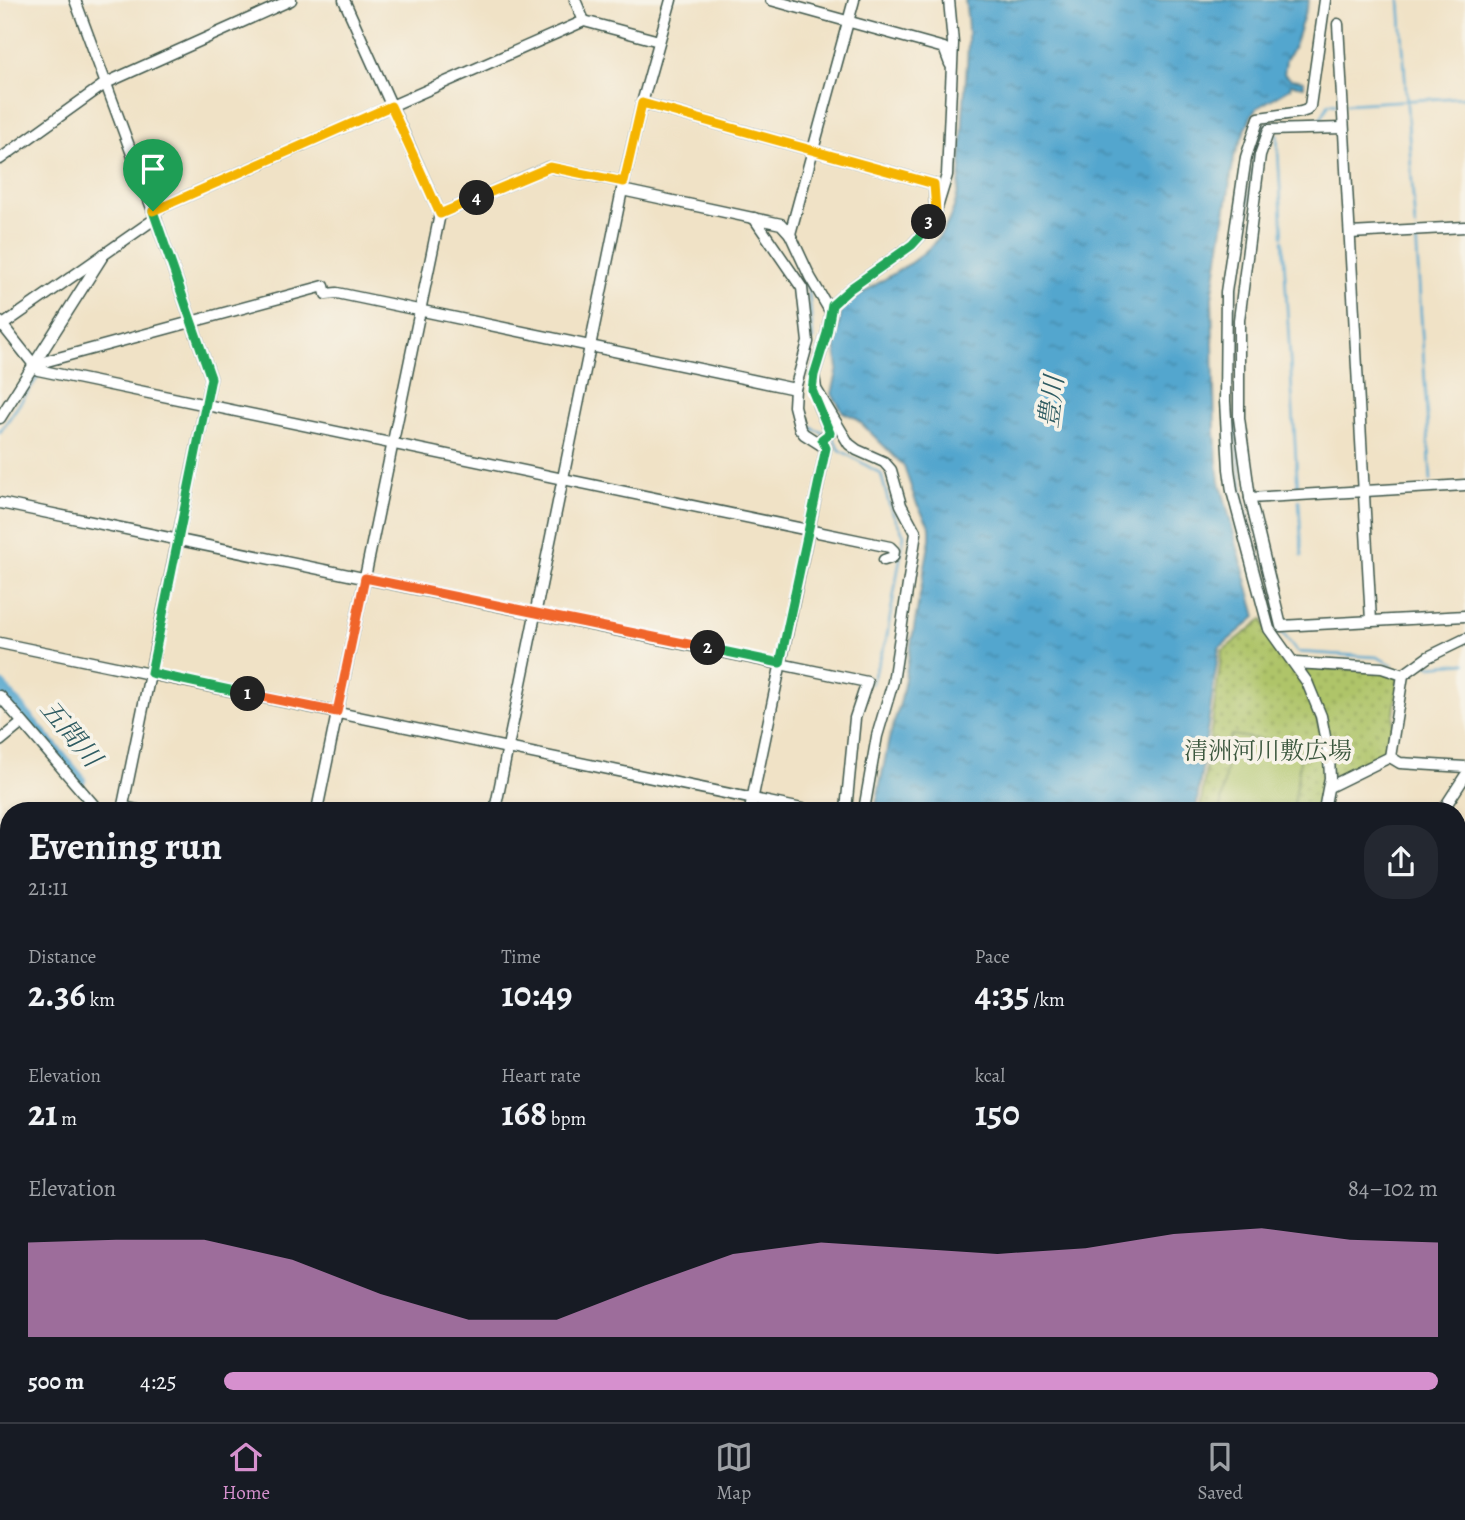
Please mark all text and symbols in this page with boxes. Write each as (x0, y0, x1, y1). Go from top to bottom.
pin (123, 139, 183, 211)
icon: arrive (134, 150, 172, 188)
pin: 4 (460, 180, 494, 216)
text: 4 (472, 184, 481, 210)
pin: 3 (912, 204, 946, 240)
text: 3 (924, 208, 933, 234)
water label: 豊川 (1031, 371, 1072, 430)
pin: 2 (690, 630, 726, 666)
text: 2 (703, 634, 712, 660)
pin: 1 (230, 676, 266, 712)
text: 1 (244, 680, 251, 706)
water label: 五間川 (32, 692, 111, 777)
park label: 清洲河川敷広場 (1184, 735, 1352, 767)
text: Evening run (28, 820, 222, 872)
button: share (1364, 825, 1438, 899)
text: 21:11 (28, 872, 68, 903)
text: Distance (28, 944, 96, 970)
text: Time (501, 944, 541, 970)
text: Pace (975, 944, 1010, 970)
text: 2.36 (28, 970, 86, 1018)
text: 10:49 (501, 970, 572, 1018)
text: 4:35 (975, 970, 1029, 1018)
text: km (86, 987, 115, 1013)
text: /km (1029, 987, 1065, 1013)
text: Elevation (28, 1063, 101, 1089)
text: Heart rate (501, 1063, 581, 1089)
text: kcal (975, 1063, 1005, 1089)
text: 21 (28, 1089, 57, 1137)
text: 168 (501, 1089, 547, 1137)
text: 150 (975, 1089, 1020, 1137)
text: m (57, 1106, 77, 1132)
text: bpm (547, 1106, 586, 1132)
text: Elevation (28, 1173, 116, 1204)
text: 84–102 m (1348, 1173, 1438, 1204)
text: 500 m (28, 1366, 84, 1397)
text: 4:25 (140, 1366, 177, 1397)
tab: Home (222, 1438, 270, 1506)
tab: Map (715, 1438, 753, 1506)
tab: Saved (1198, 1438, 1243, 1506)

